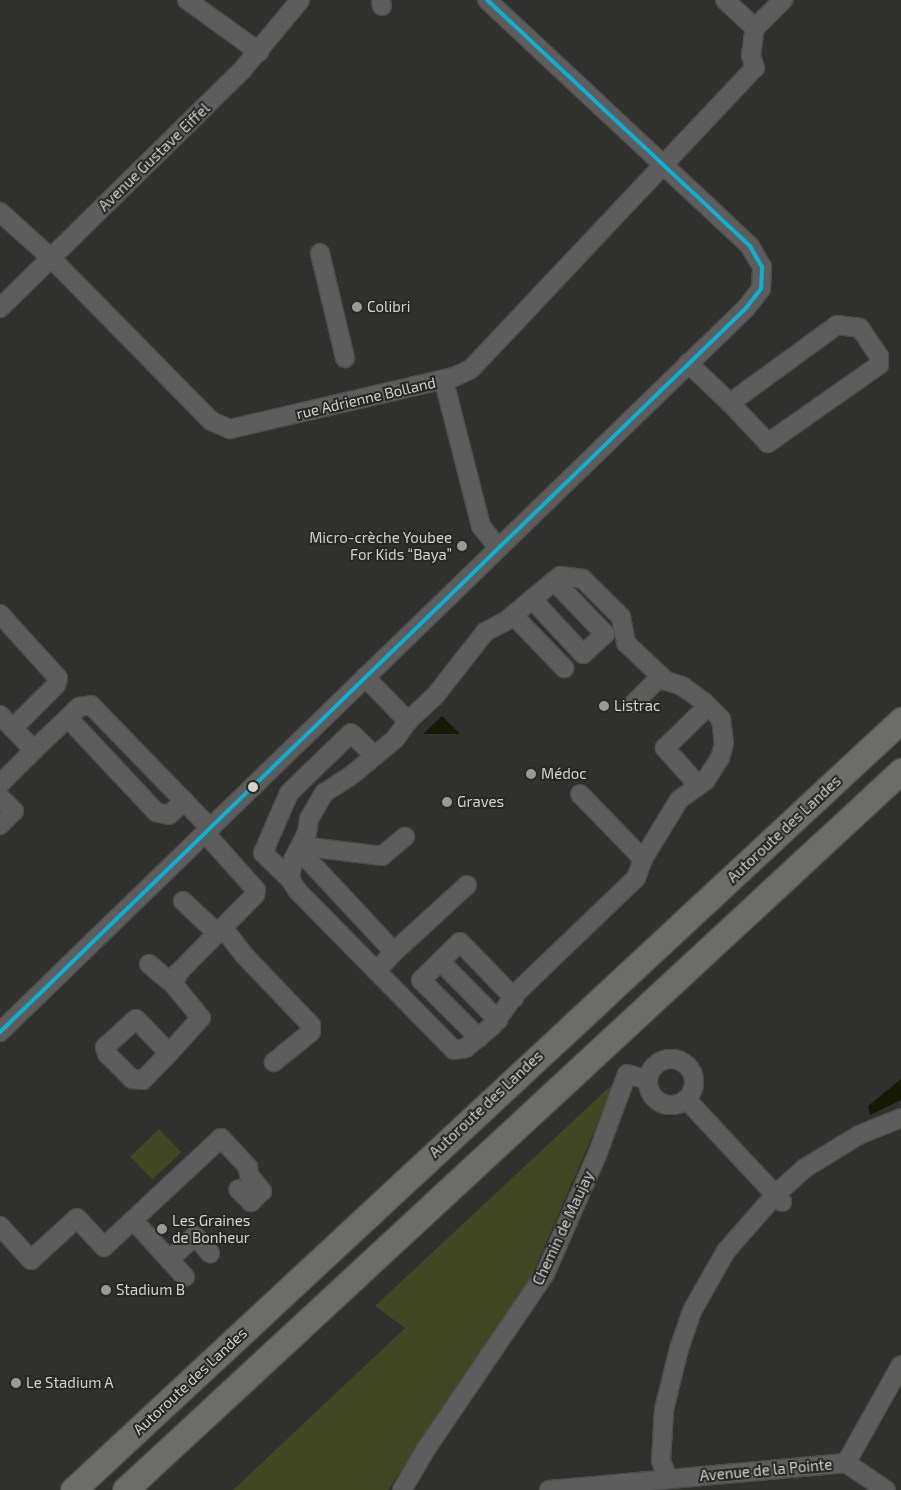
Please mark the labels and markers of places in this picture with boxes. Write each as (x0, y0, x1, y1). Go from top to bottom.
place label: Colibri (367, 298, 411, 316)
marker: Colibri (351, 301, 363, 313)
place label: Micro-crèche Youbee For Kids “Baya” (309, 528, 452, 563)
marker: Micro-crèche Youbee For Kids “Baya” (456, 540, 468, 552)
place label: Listrac (614, 697, 660, 715)
marker: Listrac (598, 700, 610, 712)
place label: Médoc (541, 765, 587, 783)
marker: Médoc (525, 768, 537, 780)
unlabelled marker (248, 782, 258, 792)
place label: Graves (457, 793, 504, 811)
marker: Graves (441, 796, 453, 808)
place label: Les Graines de Bonheur (172, 1211, 250, 1246)
marker: Les Graines de Bonheur (156, 1223, 168, 1235)
place label: Stadium B (116, 1281, 185, 1299)
marker: Stadium B (100, 1284, 112, 1296)
place label: Le Stadium A (26, 1374, 114, 1392)
marker: Le Stadium A (10, 1377, 22, 1389)

